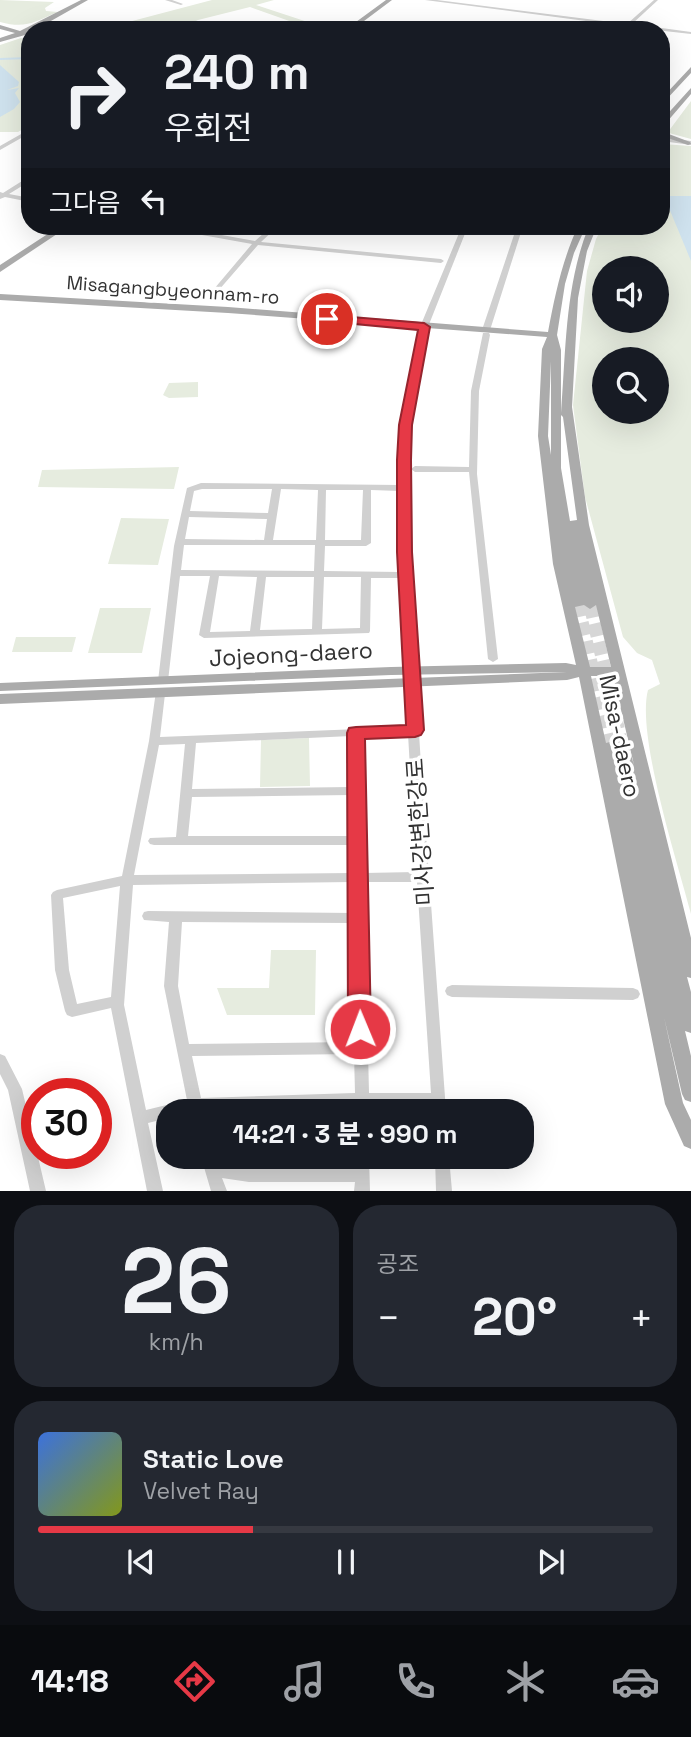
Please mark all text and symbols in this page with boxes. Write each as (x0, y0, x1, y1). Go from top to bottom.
text: 240 m (164, 41, 310, 103)
icon: right (49, 49, 140, 140)
text: 우회전 (164, 108, 252, 148)
icon: left (135, 182, 173, 220)
text: 그다음 (49, 186, 121, 220)
map controls (592, 256, 669, 424)
button: sound (592, 256, 669, 333)
street label: Misagangbyeonnam-ro (66, 270, 280, 310)
pin (297, 289, 357, 349)
icon: arrive (308, 300, 346, 338)
button: search (592, 347, 669, 424)
street label: Jojeong-daero (208, 635, 374, 673)
street label: Misa-daero (592, 672, 648, 800)
street label: 미사강변한강로 (400, 757, 440, 907)
position arrow (323, 992, 397, 1066)
speed limit sign: 30 (21, 1078, 112, 1169)
text: 14:21 · 3 분 · 990 m (232, 1117, 458, 1151)
text: 26 (121, 1223, 231, 1340)
text: 공조 (377, 1249, 419, 1279)
text: 20° (472, 1284, 557, 1350)
text: − (377, 1294, 400, 1342)
text: + (629, 1294, 653, 1342)
text: km/h (149, 1327, 204, 1357)
text: Static Love (143, 1442, 284, 1476)
text: Velvet Ray (143, 1476, 259, 1506)
icon: previous (122, 1543, 160, 1581)
icon: pause (327, 1543, 365, 1581)
icon: next (532, 1543, 570, 1581)
icon: directions (170, 1657, 219, 1706)
icon: music (280, 1657, 329, 1706)
icon: phone (391, 1657, 440, 1706)
icon: climate (501, 1657, 550, 1706)
icon: car (611, 1657, 660, 1706)
text: 14:18 (31, 1661, 109, 1701)

